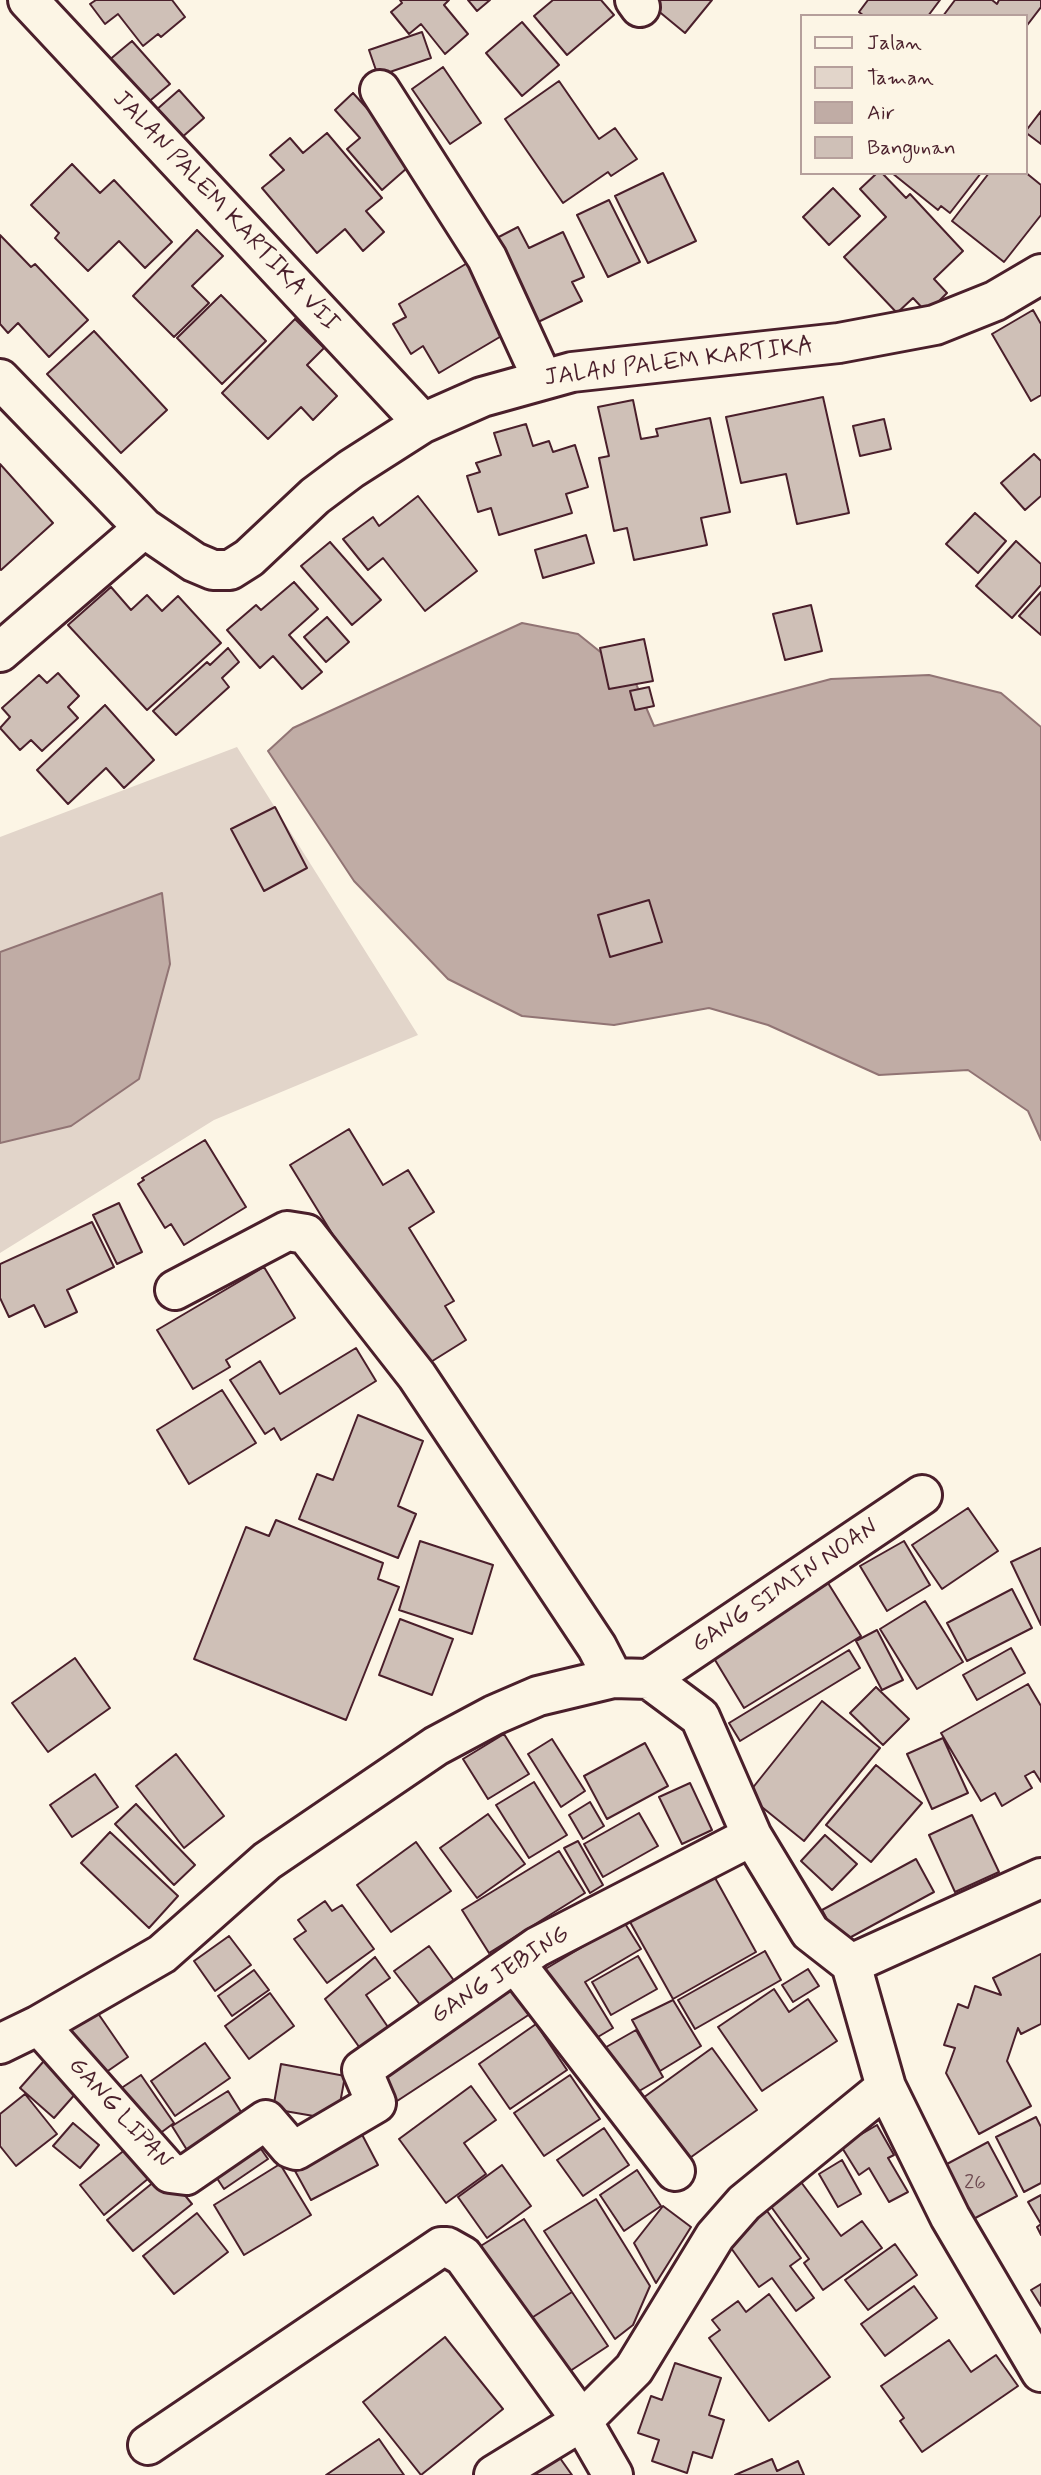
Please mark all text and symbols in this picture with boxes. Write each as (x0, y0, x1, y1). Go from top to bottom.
legend (800, 14, 1027, 175)
text: Jalan (867, 29, 922, 57)
text: Taman (867, 64, 934, 92)
street label: JALAN PALEM KARTIKA VII (106, 86, 344, 338)
text: Air (867, 99, 895, 127)
text: Bangunan (867, 134, 956, 162)
street label: JALAN PALEM KARTIKA (543, 332, 815, 394)
street label: GANG SIMIN NOAN (687, 1514, 885, 1660)
street label: GANG JEBING (427, 1921, 575, 2031)
street label: GANG LIPAN (61, 2052, 177, 2176)
house number: 26 (964, 2171, 986, 2197)

